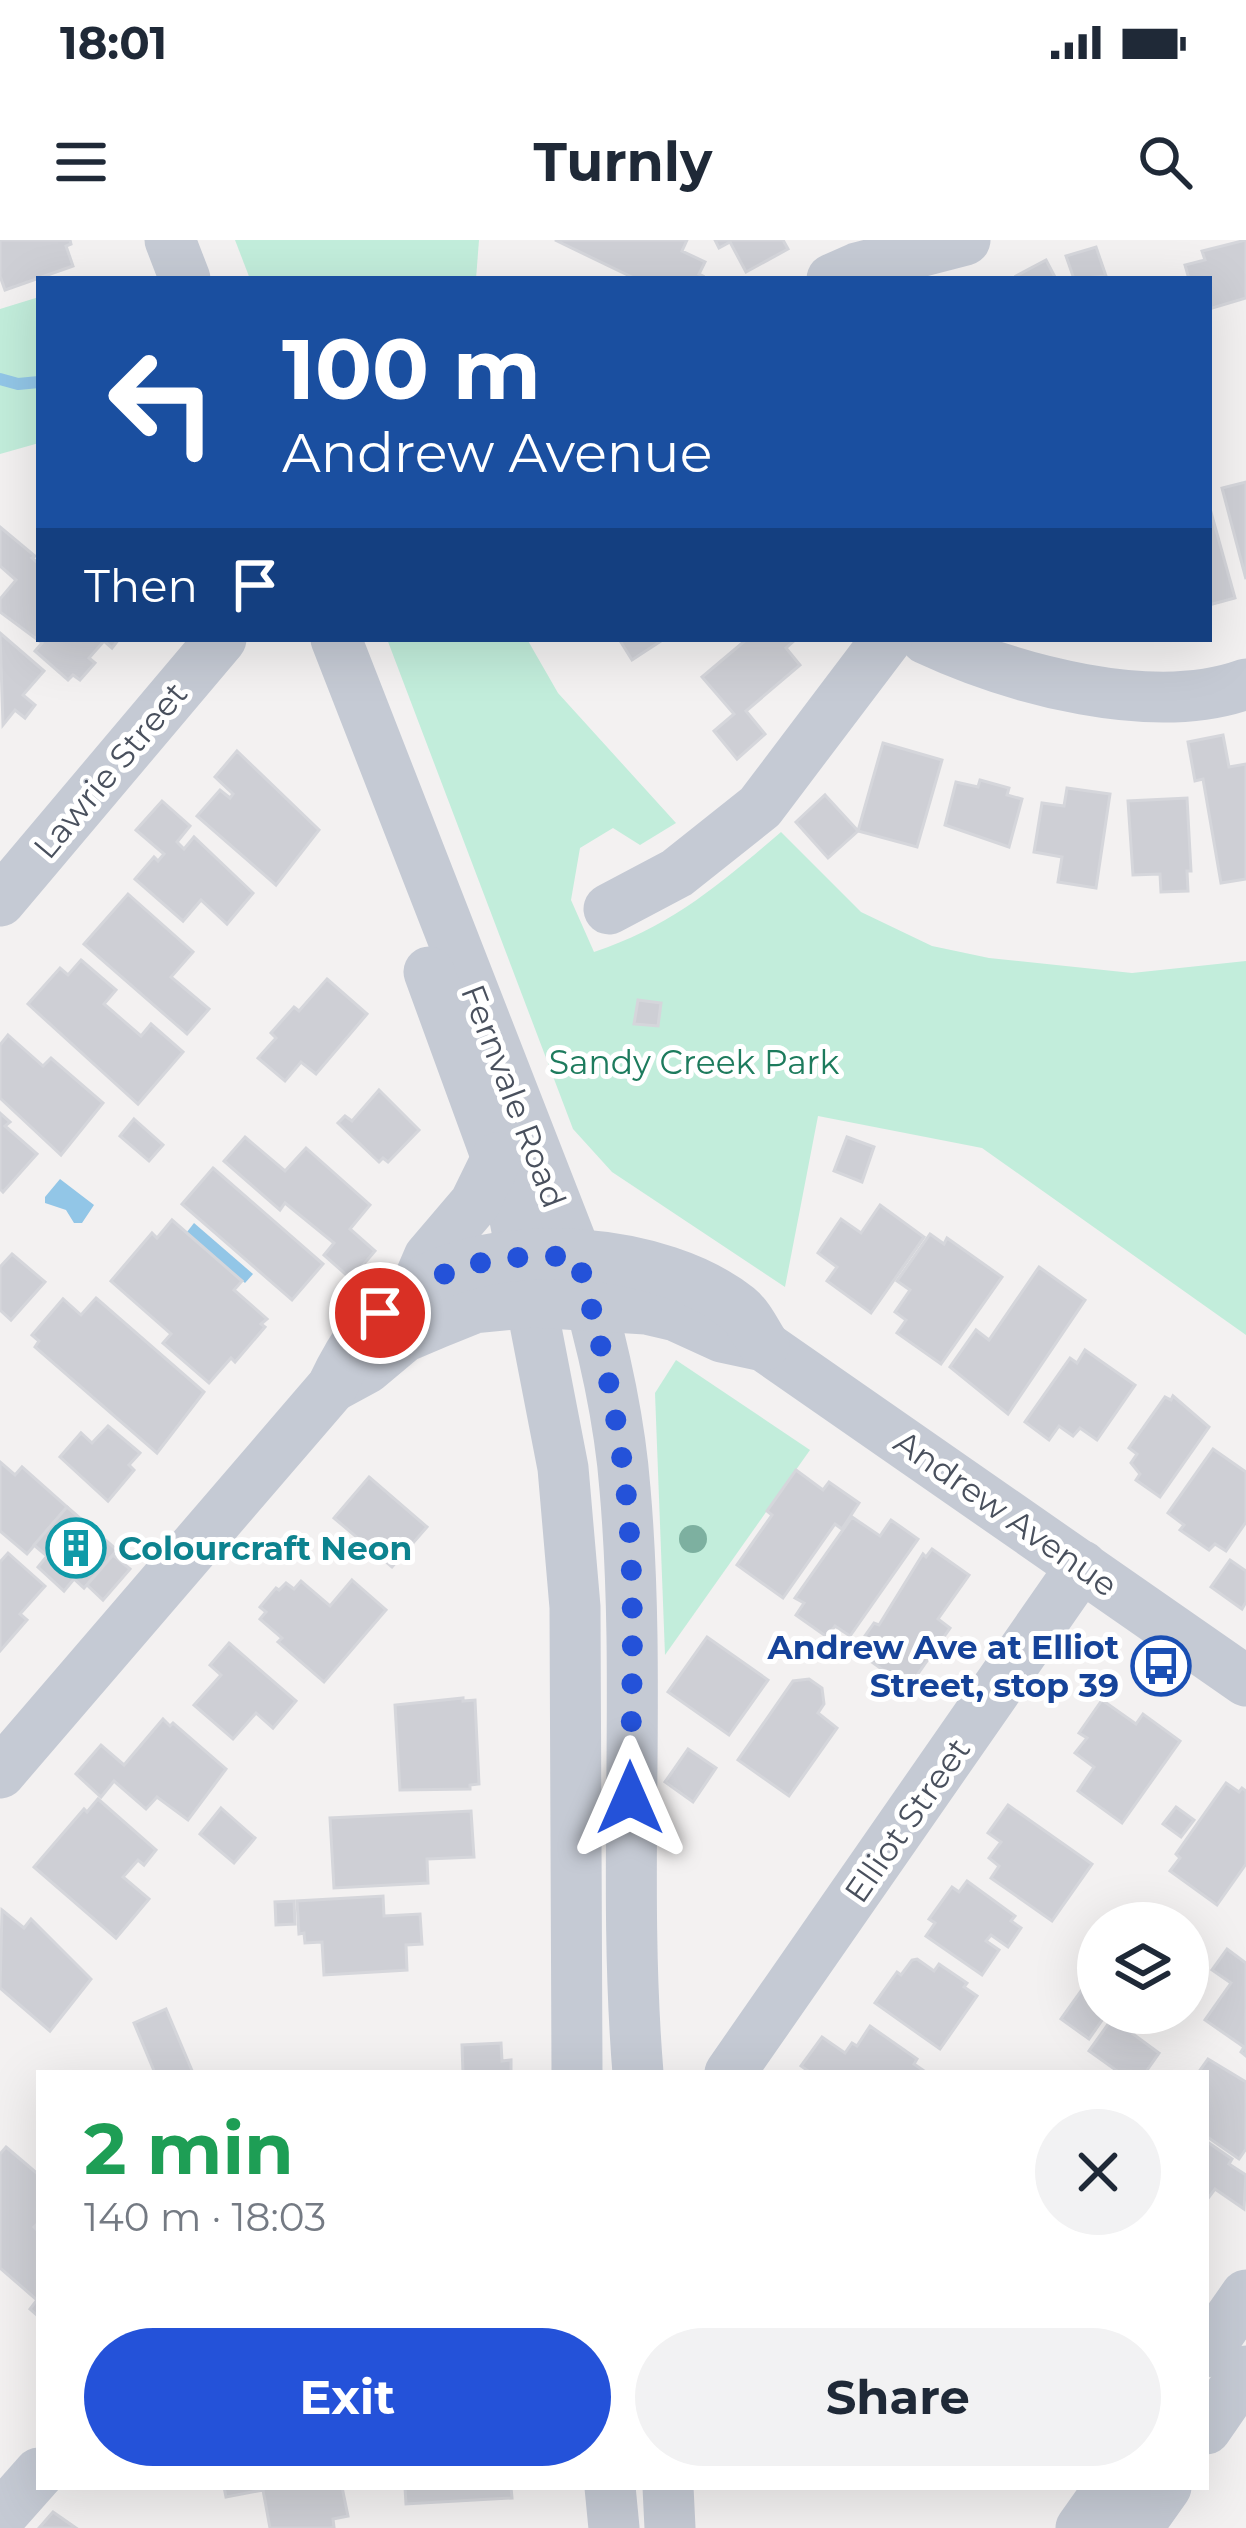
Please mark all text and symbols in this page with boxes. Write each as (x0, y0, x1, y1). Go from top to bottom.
text: 18:01 (60, 15, 167, 70)
icon: menu (48, 129, 114, 195)
text: Turnly (534, 129, 712, 195)
icon: search (1132, 129, 1198, 195)
text: 100 m (282, 318, 541, 420)
icon: left (84, 324, 240, 480)
text: Andrew Avenue (282, 420, 712, 486)
icon: arrive (222, 552, 288, 618)
text: Then (84, 558, 198, 613)
street label: Lawrie Street (25, 674, 195, 866)
street label: Fernvale Road (453, 979, 575, 1213)
park label: Sandy Creek Park (549, 1042, 840, 1082)
pin (329, 1262, 431, 1364)
icon: arrive (347, 1280, 413, 1346)
street label: Andrew Avenue (887, 1421, 1125, 1605)
building icon: Colourcraft Neon (45, 1517, 107, 1579)
place label: Colourcraft Neon (118, 1528, 412, 1568)
place label: Andrew Ave at Elliot Street, stop 39 (767, 1627, 1119, 1705)
bus stop icon: Andrew Ave at Elliot Street, stop 39 (1130, 1635, 1192, 1697)
street label: Elliot Street (836, 1730, 978, 1910)
position arrow (567, 1735, 693, 1861)
map controls (1077, 1902, 1209, 2034)
button: layers (1077, 1902, 1209, 2034)
text: 2 min (84, 2104, 294, 2192)
button: close (1035, 2109, 1161, 2235)
text: 140 m · 18:03 (84, 2193, 326, 2241)
button: Exit (84, 2328, 611, 2466)
button: Share (635, 2328, 1161, 2466)

